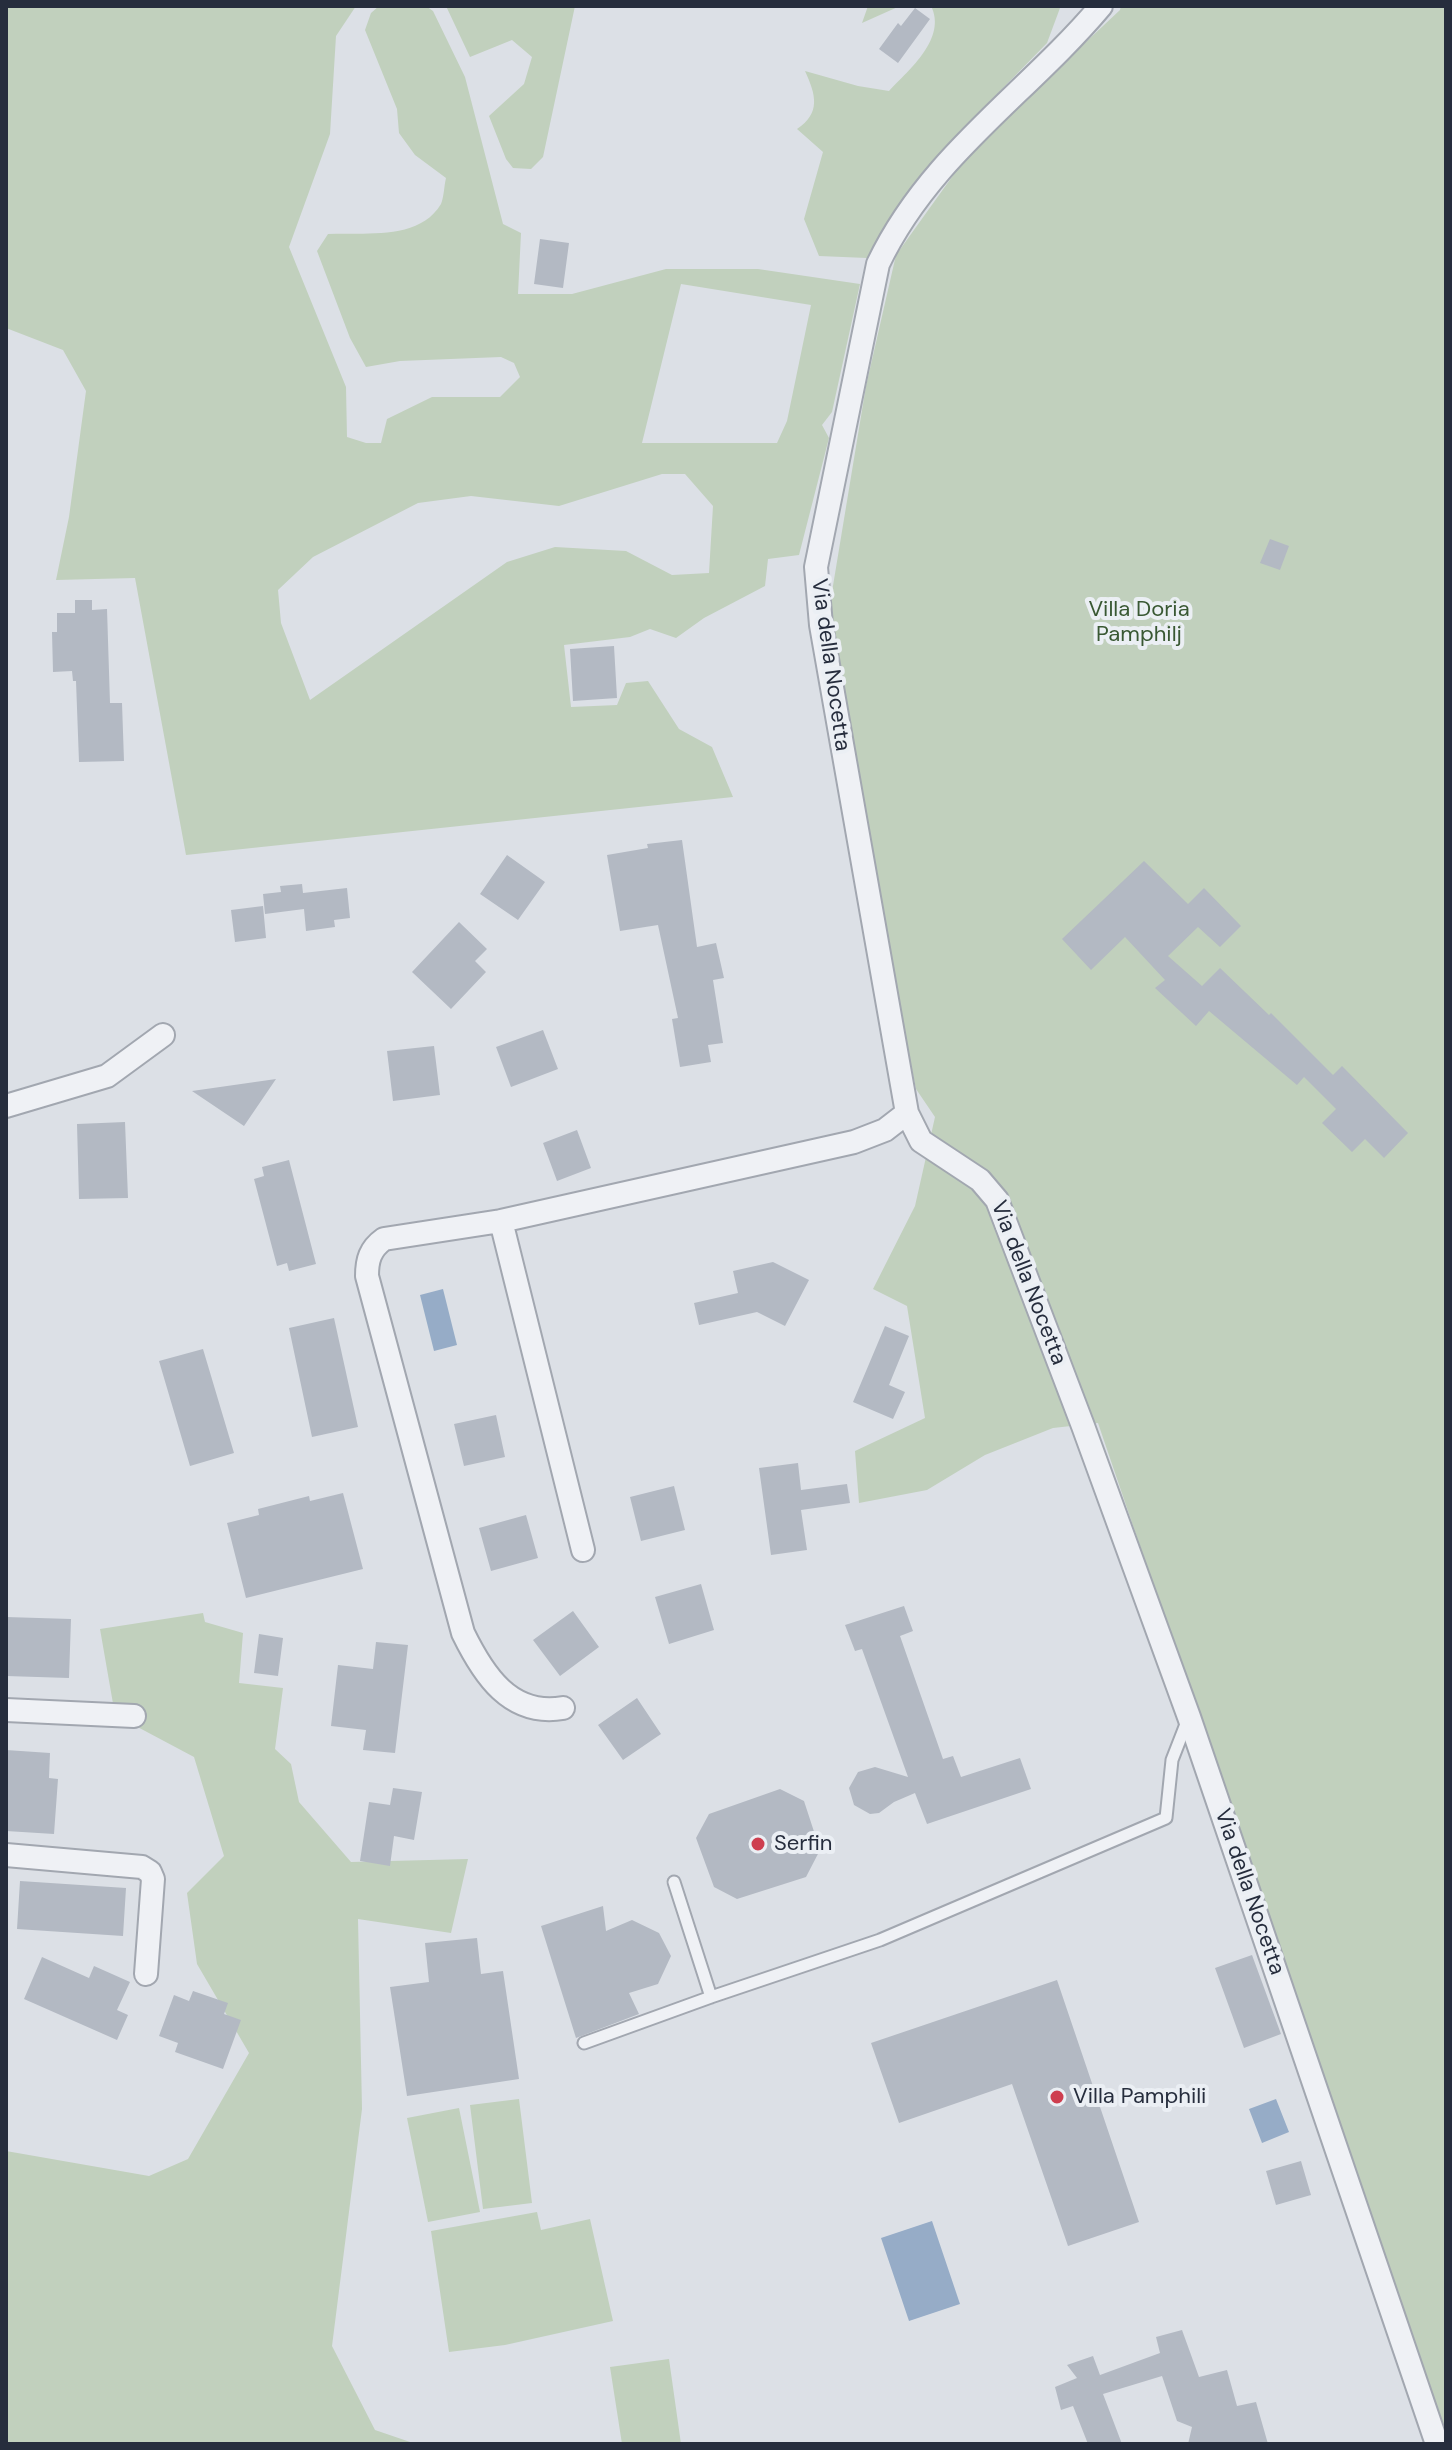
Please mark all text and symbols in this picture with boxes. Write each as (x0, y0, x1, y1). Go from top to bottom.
street label: Via della Nocetta (805, 577, 855, 753)
park label: Villa Doria Pamphilj (1088, 597, 1190, 648)
street label: Via della Nocetta (985, 1197, 1071, 1369)
street label: Via della Nocetta (1208, 1805, 1290, 1979)
place label: Serfin (774, 1831, 832, 1857)
marker: Serfin (749, 1835, 767, 1853)
place label: Villa Pamphili (1073, 2084, 1206, 2110)
marker: Villa Pamphili (1048, 2088, 1066, 2106)

